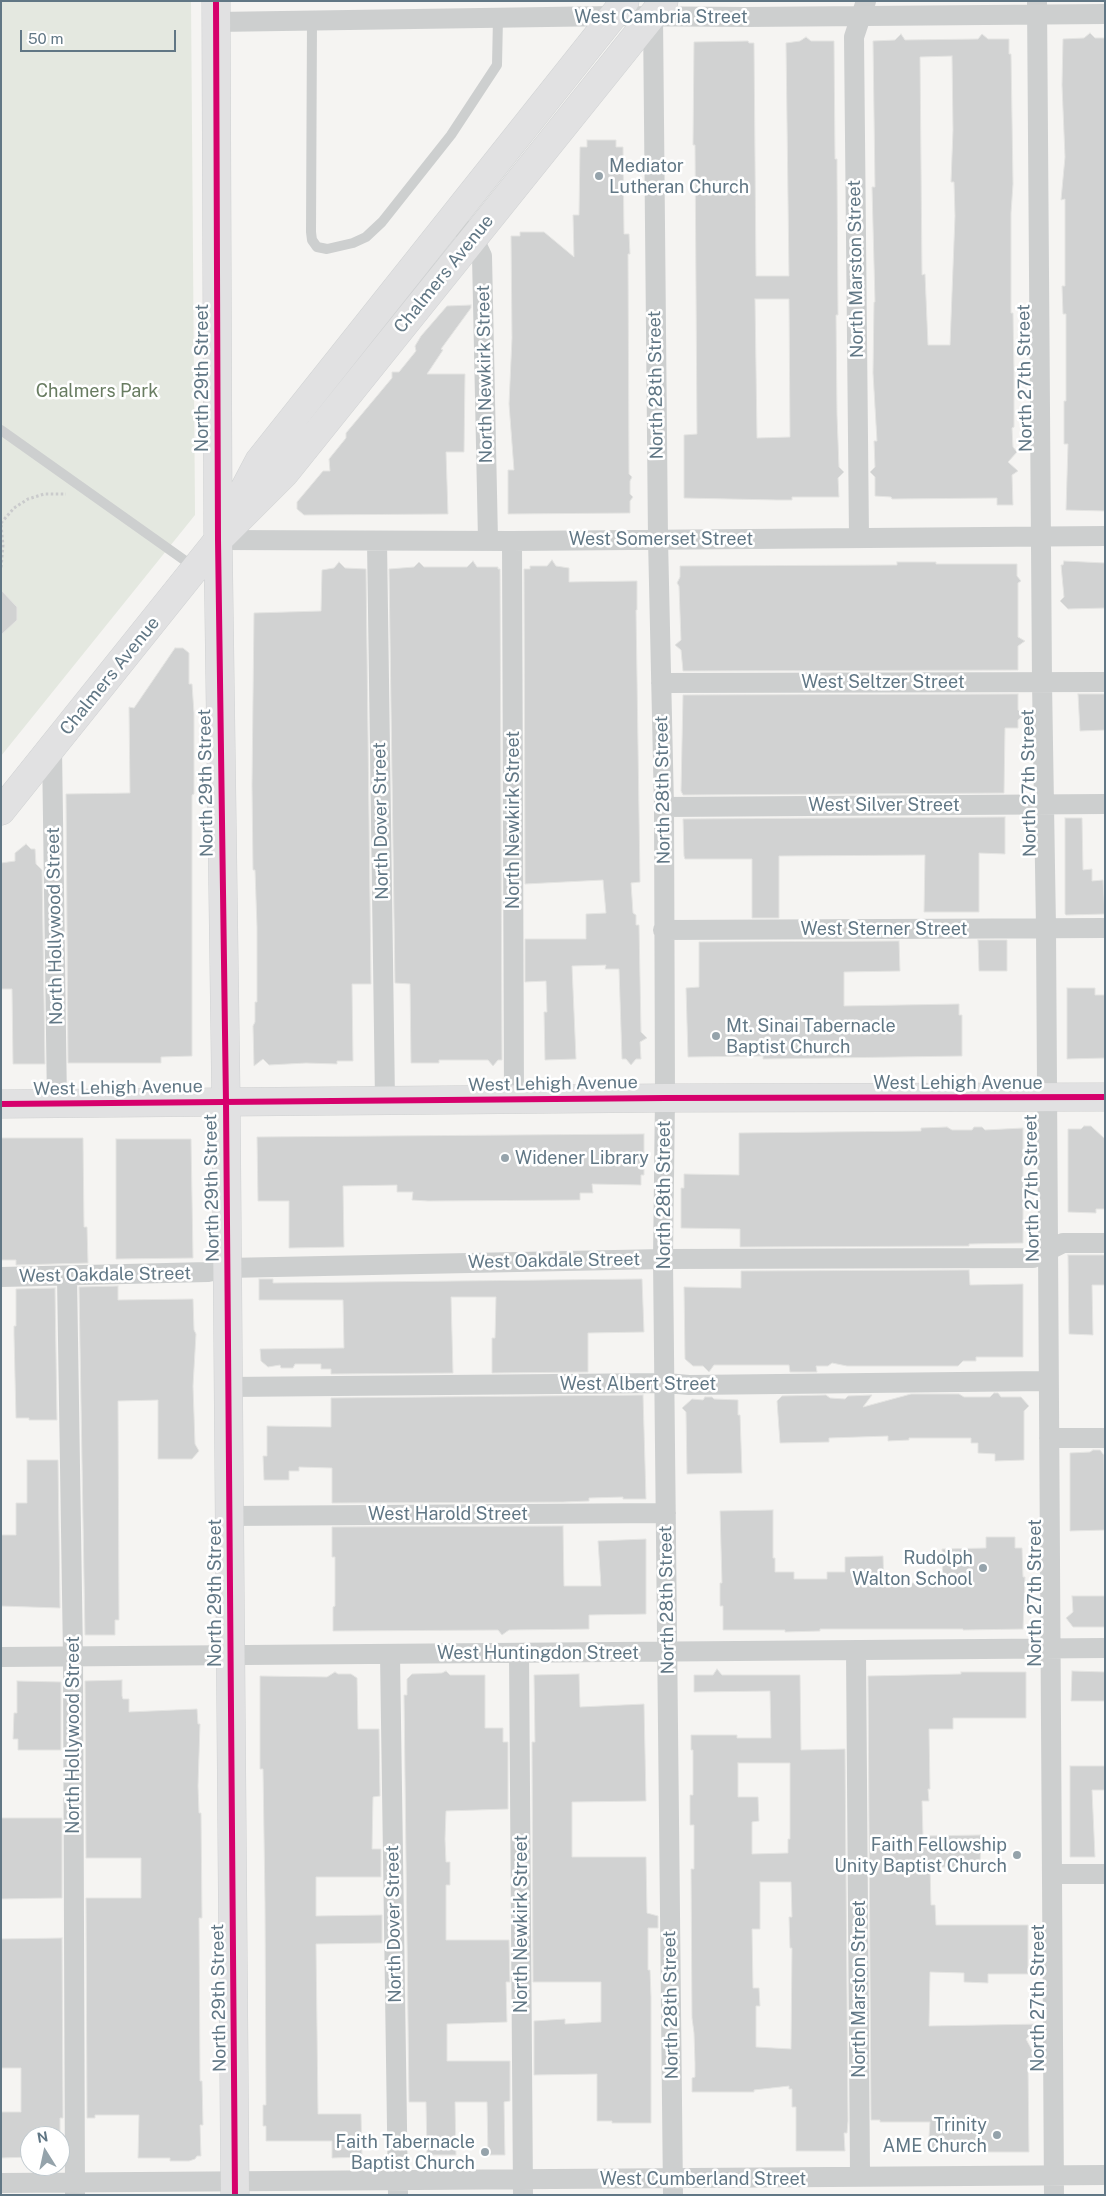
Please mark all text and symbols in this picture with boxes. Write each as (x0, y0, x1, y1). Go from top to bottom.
street label: West Cambria Street (574, 6, 748, 28)
scale bar (22, 20, 179, 52)
text: 50 m (28, 30, 63, 47)
place label: Mediator Lutheran Church (609, 155, 749, 198)
marker: Mediator Lutheran Church (593, 170, 605, 182)
street label: North Marston Street (844, 180, 868, 358)
street label: Chalmers Avenue (390, 210, 498, 338)
street label: North Newkirk Street (473, 285, 497, 463)
street label: North 29th Street (191, 304, 213, 452)
street label: North 27th Street (1013, 304, 1037, 452)
street label: North 28th Street (644, 310, 668, 460)
park label: Chalmers Park (36, 380, 158, 402)
street label: West Somerset Street (569, 528, 753, 550)
street label: Chalmers Avenue (56, 612, 164, 740)
street label: West Seltzer Street (801, 671, 965, 693)
street label: North 29th Street (194, 709, 218, 857)
street label: North 27th Street (1017, 709, 1041, 857)
street label: North 28th Street (651, 715, 675, 865)
street label: North Newkirk Street (502, 731, 524, 909)
street label: North Dover Street (369, 742, 393, 900)
street label: West Silver Street (808, 794, 960, 816)
street label: North Hollywood Street (42, 827, 68, 1025)
street label: West Sterner Street (800, 918, 968, 940)
place label: Mt. Sinai Tabernacle Baptist Church (726, 1015, 896, 1058)
marker: Mt. Sinai Tabernacle Baptist Church (710, 1030, 722, 1042)
street label: West Lehigh Avenue (468, 1072, 638, 1096)
street label: West Lehigh Avenue (873, 1072, 1043, 1094)
street label: West Lehigh Avenue (33, 1076, 203, 1100)
street label: North 29th Street (200, 1114, 224, 1262)
street label: North 27th Street (1020, 1114, 1044, 1262)
street label: North 28th Street (653, 1121, 675, 1269)
place label: Widener Library (515, 1147, 649, 1169)
marker: Widener Library (499, 1152, 511, 1164)
street label: West Oakdale Street (468, 1249, 640, 1273)
street label: West Oakdale Street (19, 1263, 191, 1287)
street label: West Albert Street (560, 1373, 716, 1395)
street label: West Harold Street (368, 1503, 528, 1525)
street label: North 29th Street (204, 1519, 226, 1667)
street label: North 27th Street (1024, 1519, 1046, 1667)
street label: North 28th Street (655, 1525, 679, 1675)
place label: Rudolph Walton School (852, 1547, 973, 1590)
marker: Rudolph Walton School (977, 1562, 989, 1574)
street label: North Hollywood Street (62, 1636, 84, 1834)
street label: West Huntingdon Street (437, 1642, 639, 1664)
place label: Faith Fellowship Unity Baptist Church (834, 1834, 1007, 1876)
street label: North Newkirk Street (510, 1835, 532, 2013)
street label: North Dover Street (382, 1845, 406, 2003)
marker: Faith Fellowship Unity Baptist Church (1011, 1849, 1023, 1861)
street label: North Marston Street (848, 1900, 870, 2078)
street label: North 29th Street (207, 1924, 231, 2072)
street label: North 27th Street (1027, 1924, 1049, 2072)
street label: North 28th Street (659, 1930, 683, 2080)
place label: Trinity AME Church (882, 2114, 987, 2156)
north arrow (20, 2126, 70, 2176)
text: N (36, 2128, 49, 2146)
marker: Trinity AME Church (991, 2129, 1003, 2141)
place label: Faith Tabernacle Baptist Church (336, 2131, 475, 2174)
marker: Faith Tabernacle Baptist Church (479, 2146, 491, 2158)
street label: West Cumberland Street (600, 2168, 806, 2190)

